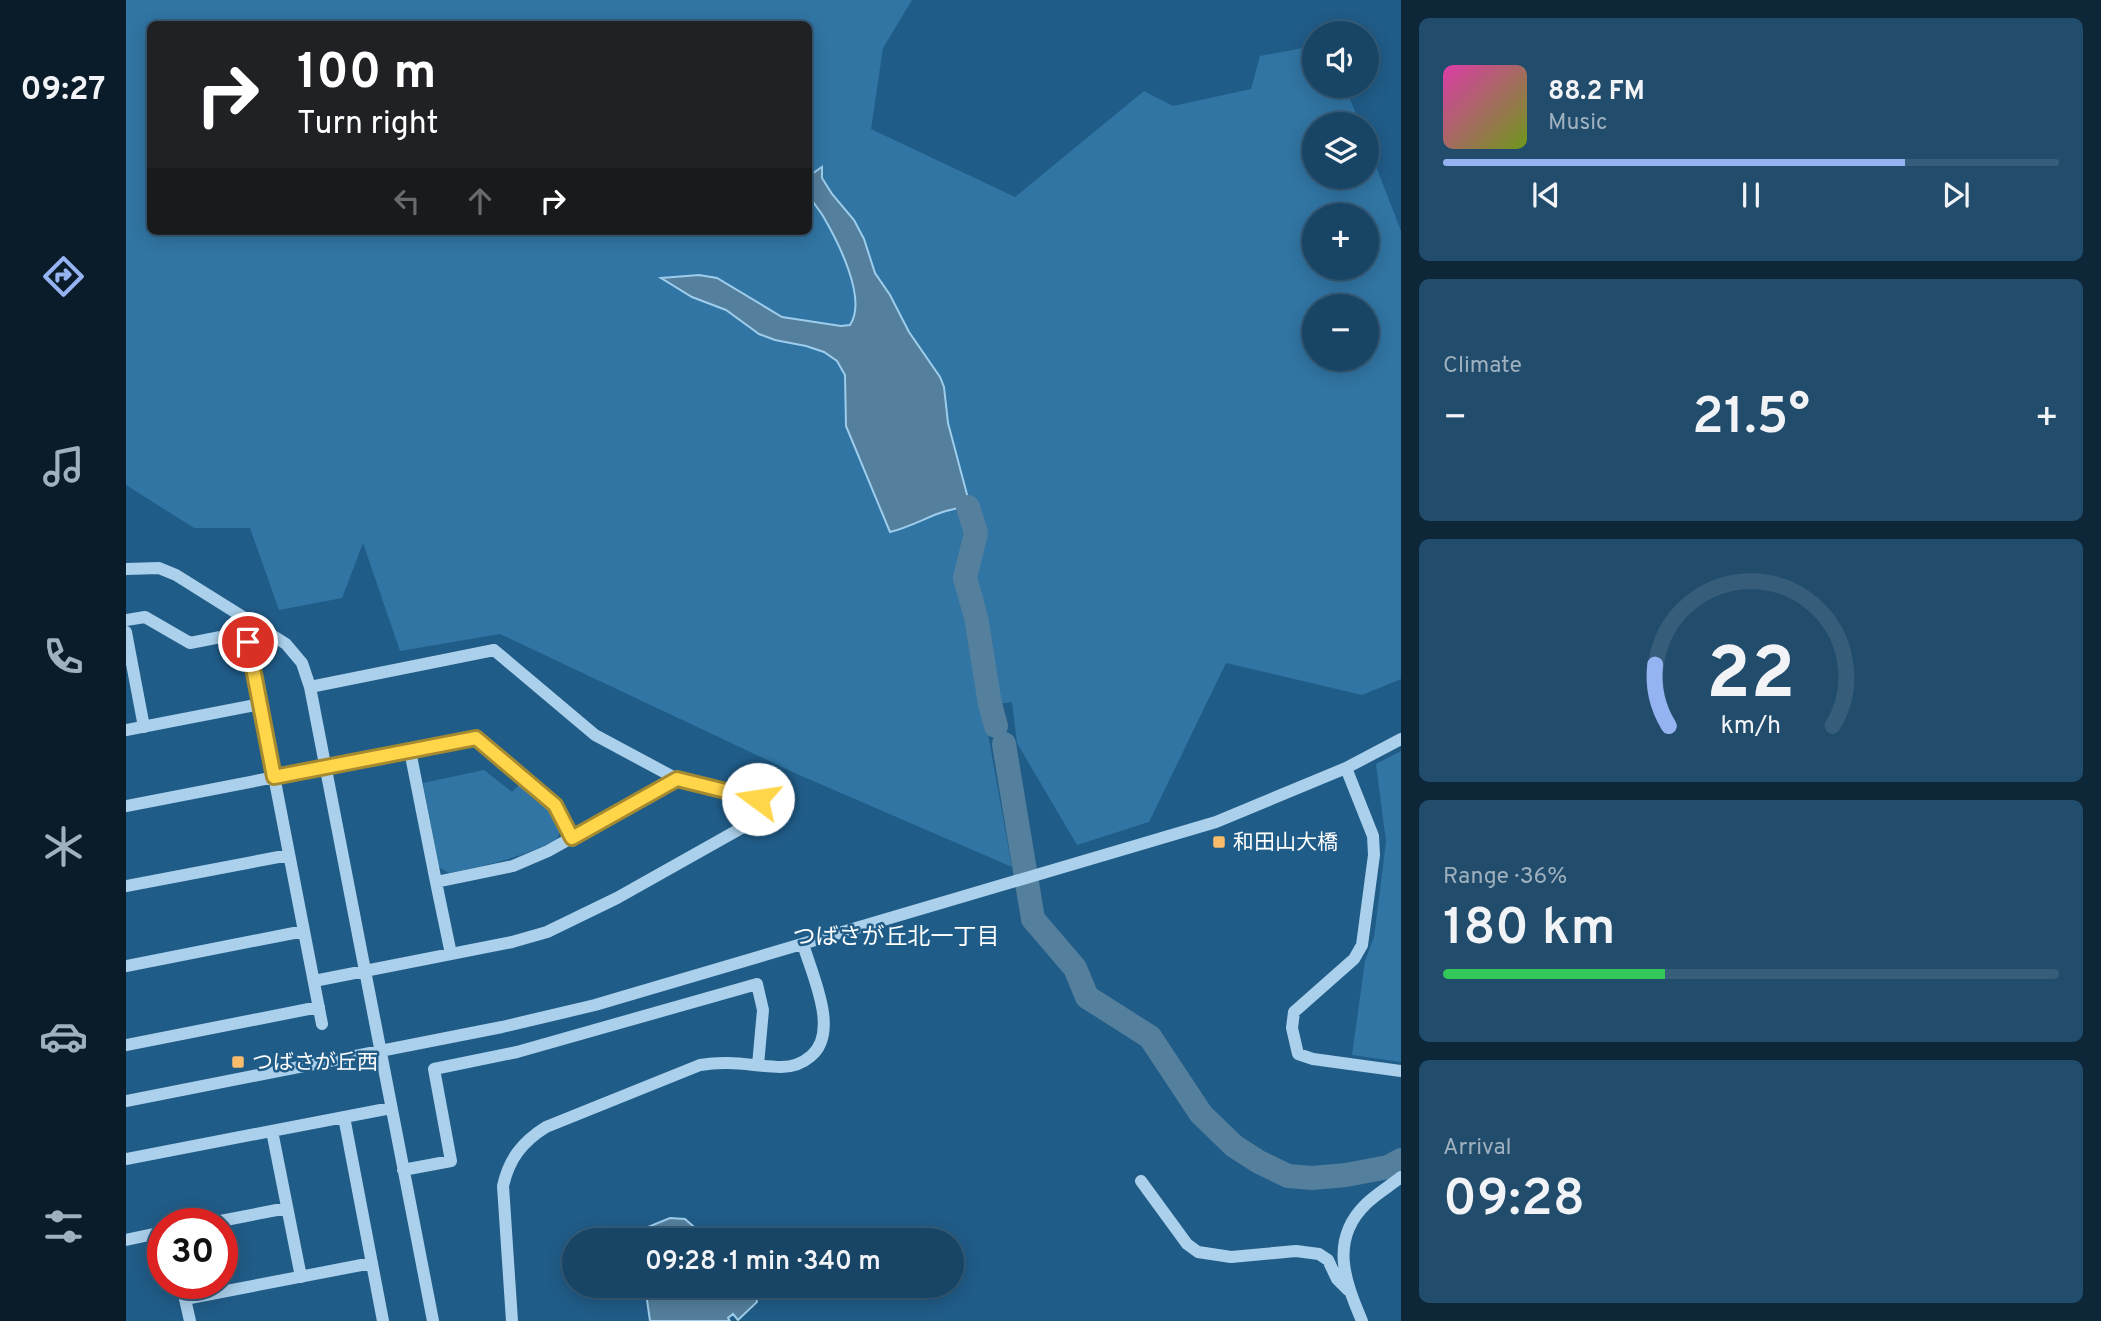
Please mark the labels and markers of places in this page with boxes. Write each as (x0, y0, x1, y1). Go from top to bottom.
pin (218, 612, 278, 672)
place label: 和田山大橋 (1233, 830, 1338, 857)
marker: 和田山大橋 (1211, 834, 1227, 850)
place label: つばさが丘西 (252, 1050, 378, 1077)
marker: つばさが丘西 (230, 1054, 246, 1070)

